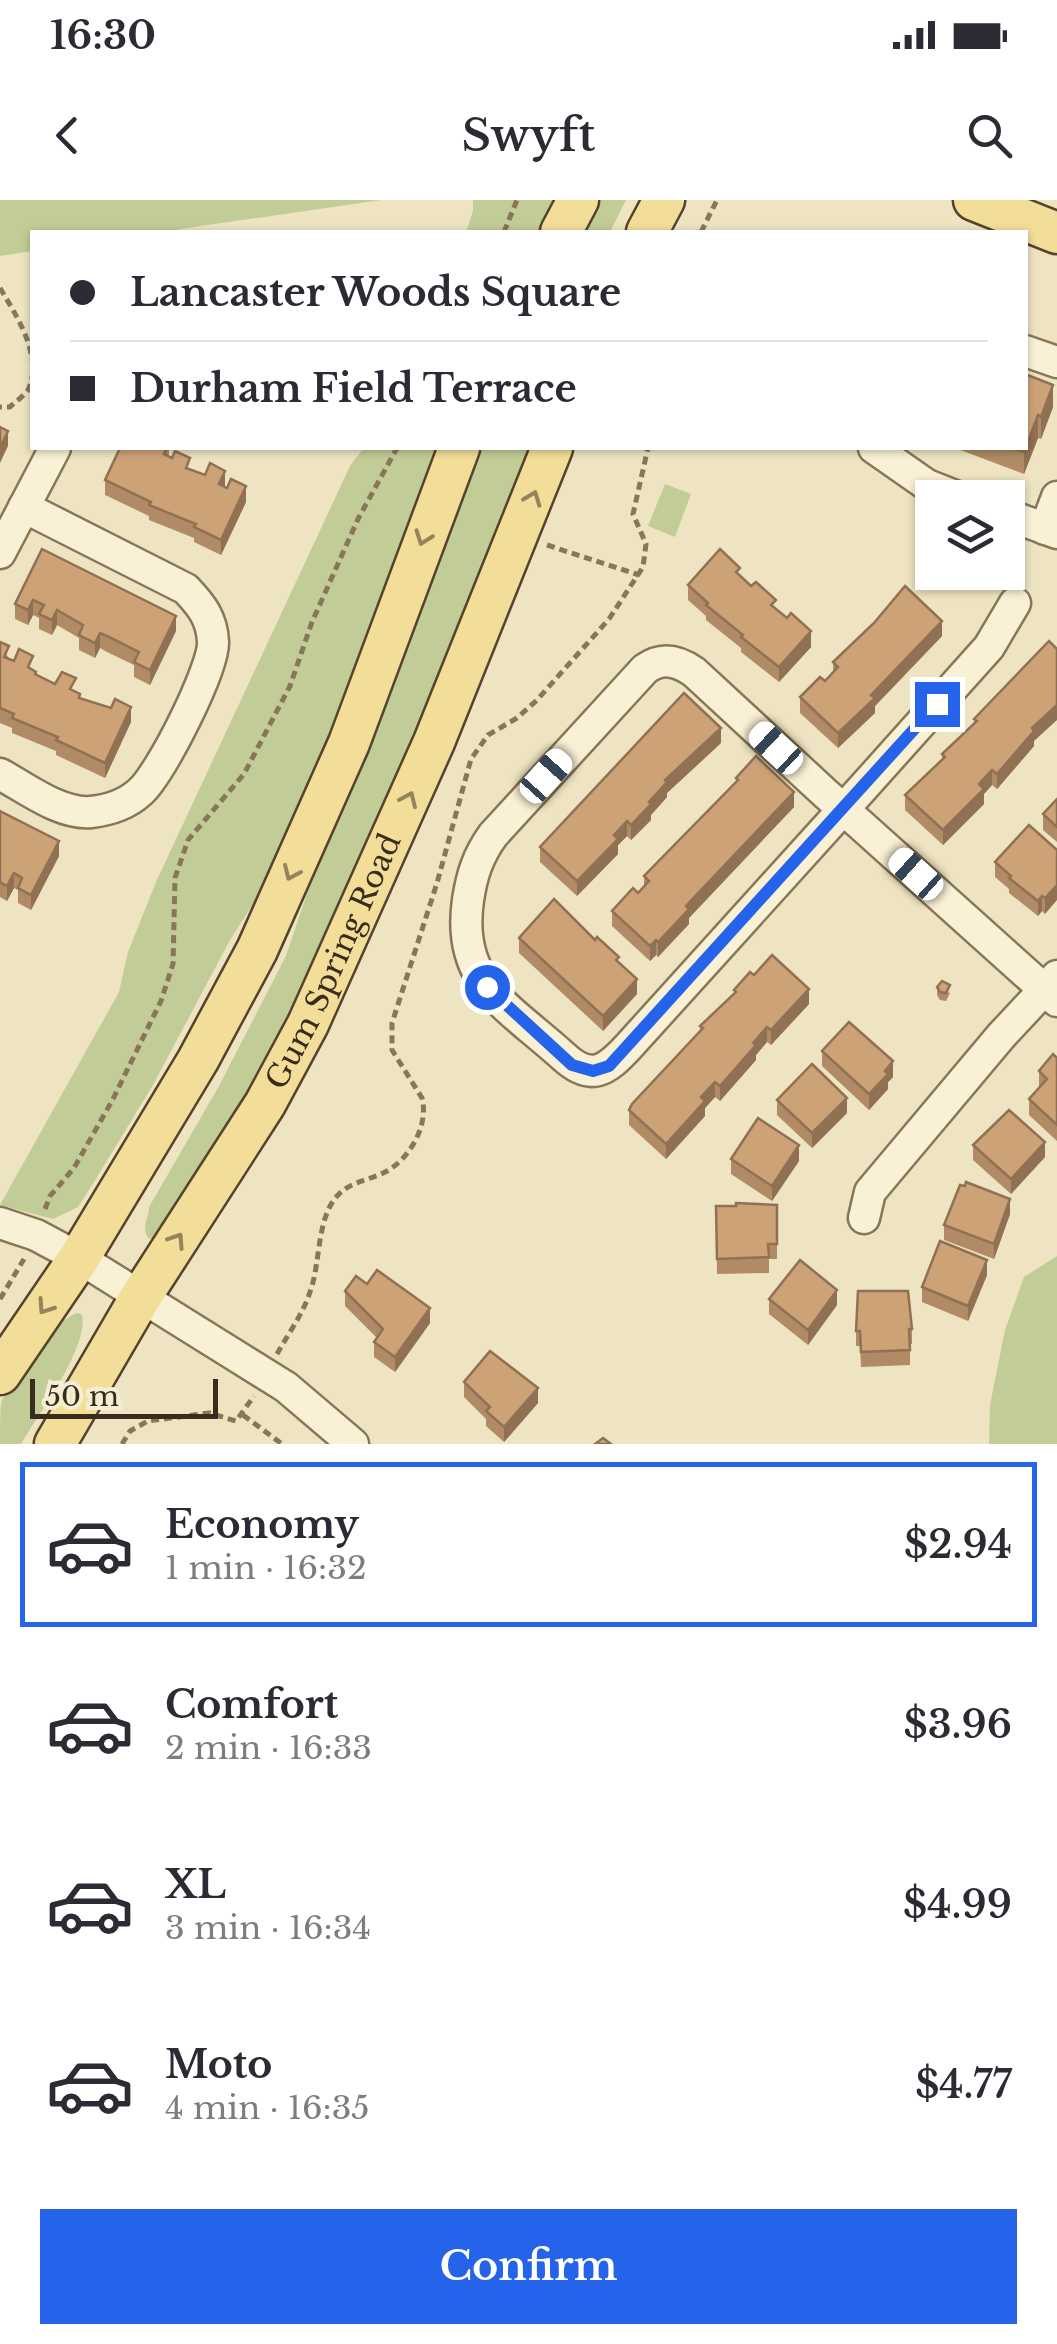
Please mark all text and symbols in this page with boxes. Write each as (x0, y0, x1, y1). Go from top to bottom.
text: 16:30 (50, 12, 156, 59)
text: Swyft (462, 107, 595, 163)
icon: back (40, 108, 95, 163)
icon: search (962, 108, 1017, 163)
text: Lancaster Woods Square (130, 269, 621, 316)
text: Durham Field Terrace (130, 365, 577, 412)
map controls (915, 480, 1025, 590)
button: layers (915, 480, 1025, 590)
one-way arrow (521, 491, 542, 508)
one-way arrow (414, 529, 435, 546)
route end (915, 682, 960, 727)
car (744, 717, 808, 779)
car (515, 744, 577, 808)
one-way arrow (397, 791, 417, 809)
street label: Gum Spring Road (257, 828, 409, 1096)
car (884, 843, 948, 905)
one-way arrow (283, 863, 303, 881)
route start (465, 965, 510, 1010)
one-way arrow (165, 1233, 184, 1251)
one-way arrow (39, 1296, 57, 1315)
scale bar (30, 1374, 218, 1418)
text: 50 m (45, 1379, 119, 1414)
icon: car (45, 1500, 135, 1590)
text: Economy (165, 1501, 359, 1548)
text: $2.94 (904, 1521, 1012, 1568)
text: 1 min · 16:32 (165, 1548, 367, 1588)
icon: car (45, 1680, 135, 1770)
text: Comfort (165, 1681, 338, 1728)
text: $3.96 (903, 1701, 1012, 1748)
text: 2 min · 16:33 (165, 1728, 372, 1768)
icon: car (45, 1860, 135, 1950)
text: XL (165, 1861, 226, 1908)
text: $4.99 (903, 1881, 1012, 1928)
text: 3 min · 16:34 (165, 1908, 371, 1948)
icon: car (45, 2040, 135, 2130)
text: Moto (165, 2041, 272, 2088)
text: $4.77 (915, 2061, 1012, 2108)
text: 4 min · 16:35 (165, 2088, 370, 2128)
button: Confirm (40, 2209, 1017, 2324)

